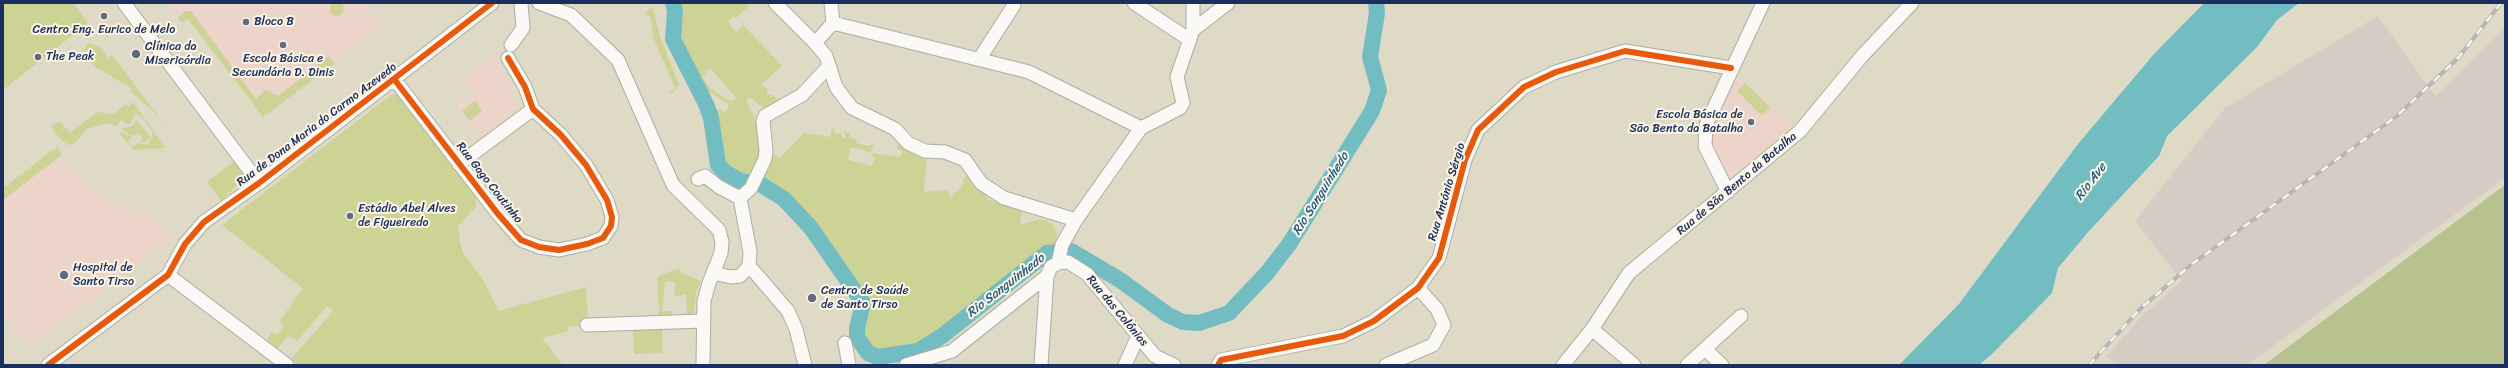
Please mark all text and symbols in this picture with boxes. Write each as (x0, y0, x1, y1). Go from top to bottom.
marker: Centro Eng. Eurico de Melo (99, 11, 109, 21)
place label: Bloco B (254, 15, 294, 29)
marker: Bloco B (241, 17, 251, 27)
place label: Centro Eng. Eurico de Melo (33, 23, 175, 37)
place label: Clínica da Misericórdia (145, 40, 211, 68)
marker: Escola Básica e Secundária D. Dinis (278, 40, 288, 50)
marker: Clínica da Misericórdia (130, 48, 142, 60)
place label: The Peak (46, 50, 94, 64)
marker: The Peak (33, 52, 43, 62)
place label: Escola Básica e Secundária D. Dinis (232, 52, 334, 80)
street label: Rua de Dona Maria do Carmo Azevedo (234, 60, 400, 190)
place label: Escola Básica de São Bento da Batalha (1629, 108, 1743, 136)
marker: Escola Básica de São Bento da Batalha (1746, 117, 1756, 127)
street label: Rua de São Bento da Batalha (1674, 130, 1800, 238)
street label: Rua Gago Coutinho (453, 140, 525, 226)
street label: Rua António Sérgio (1425, 141, 1469, 243)
water label: Rio Sanguinhedo (1289, 150, 1353, 238)
water label: Rio Ave (2072, 160, 2110, 204)
place label: Estádio Abel Alves de Figueiredo (358, 202, 455, 230)
marker: Estádio Abel Alves de Figueiredo (345, 211, 355, 221)
water label: Rio Sanguinhedo (964, 251, 1048, 321)
place label: Hospital de Santo Tirso (73, 261, 134, 289)
marker: Hospital de Santo Tirso (58, 269, 70, 281)
street label: Rua das Colónias (1083, 273, 1151, 349)
place label: Centro de Saúde de Santo Tirso (821, 284, 909, 312)
marker: Centro de Saúde de Santo Tirso (806, 292, 818, 304)

